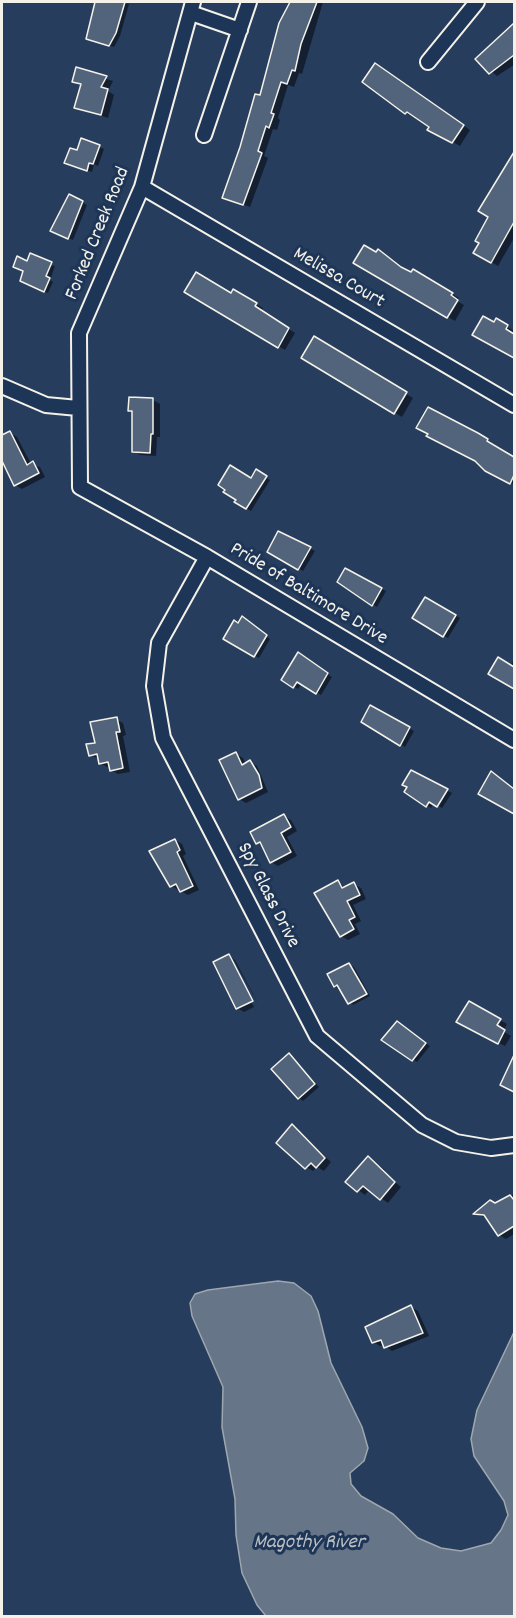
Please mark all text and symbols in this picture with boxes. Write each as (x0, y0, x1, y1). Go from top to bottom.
street label: Forked Creek Road (61, 164, 137, 304)
street label: Melissa Court (288, 243, 388, 315)
street label: Pride of Baltimore Drive (225, 538, 391, 652)
street label: Spy Glass Drive (230, 839, 304, 953)
water label: Magothy River (253, 1531, 365, 1557)

